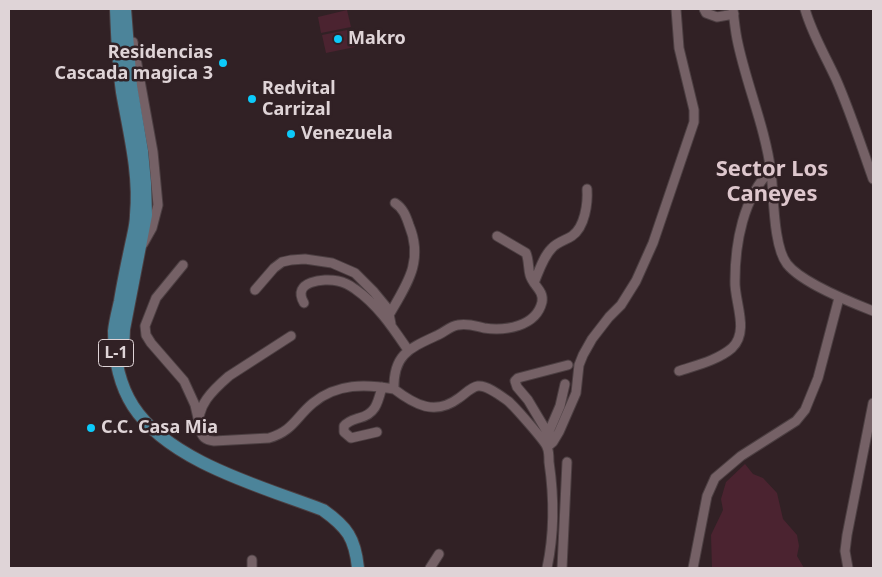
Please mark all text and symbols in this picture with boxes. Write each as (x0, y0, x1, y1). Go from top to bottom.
place label: Makro (348, 28, 406, 50)
marker: Makro (332, 33, 344, 45)
place label: Residencias Cascada magica 3 (55, 42, 213, 84)
marker: Residencias Cascada magica 3 (217, 57, 229, 69)
place label: Redvital Carrizal (262, 78, 336, 120)
marker: Redvital Carrizal (246, 93, 258, 105)
place label: Venezuela (301, 123, 393, 145)
marker: Venezuela (285, 128, 297, 140)
district label: Sector Los Caneyes (716, 157, 828, 208)
road number: L-1 (98, 339, 134, 366)
place label: C.C. Casa Mia (101, 417, 218, 439)
marker: C.C. Casa Mia (85, 422, 97, 434)

